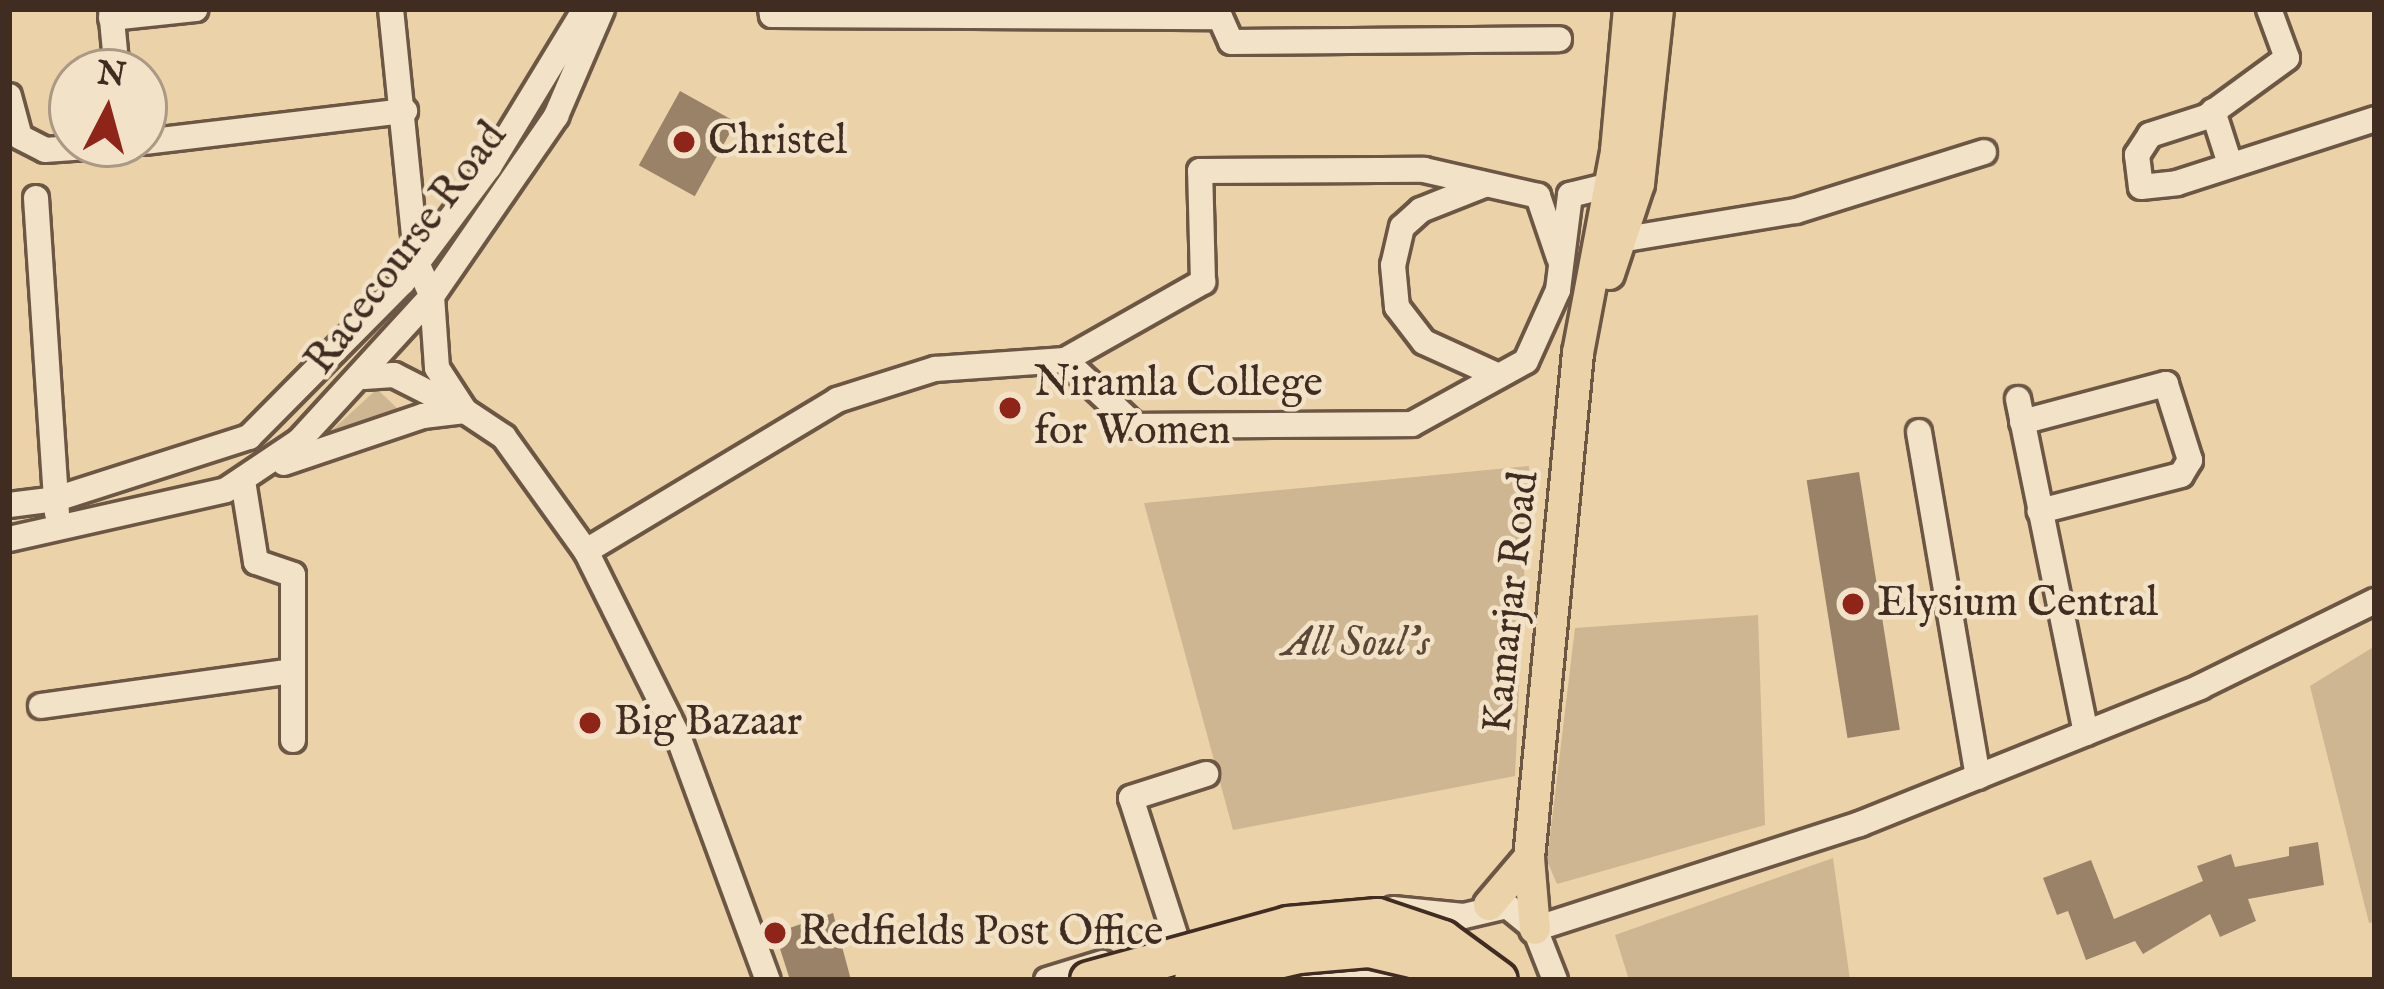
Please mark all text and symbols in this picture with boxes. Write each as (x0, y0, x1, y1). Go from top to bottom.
north arrow (48, 48, 168, 168)
text: N (95, 53, 128, 98)
street label: Racecourse Road (296, 113, 518, 385)
place label: Christel (708, 117, 847, 167)
marker: Christel (671, 129, 697, 155)
place label: Niramla College for Women (1034, 359, 1323, 458)
marker: Niramla College for Women (997, 395, 1023, 421)
street label: Kamarjar Road (1473, 469, 1551, 735)
place label: Elysium Central (1877, 579, 2158, 629)
marker: Elysium Central (1840, 591, 1866, 617)
park label: All Soul's (1282, 619, 1430, 669)
place label: Big Bazaar (614, 698, 802, 748)
marker: Big Bazaar (577, 710, 603, 736)
place label: Redfields Post Office (799, 908, 1163, 958)
marker: Redfields Post Office (762, 920, 788, 946)

